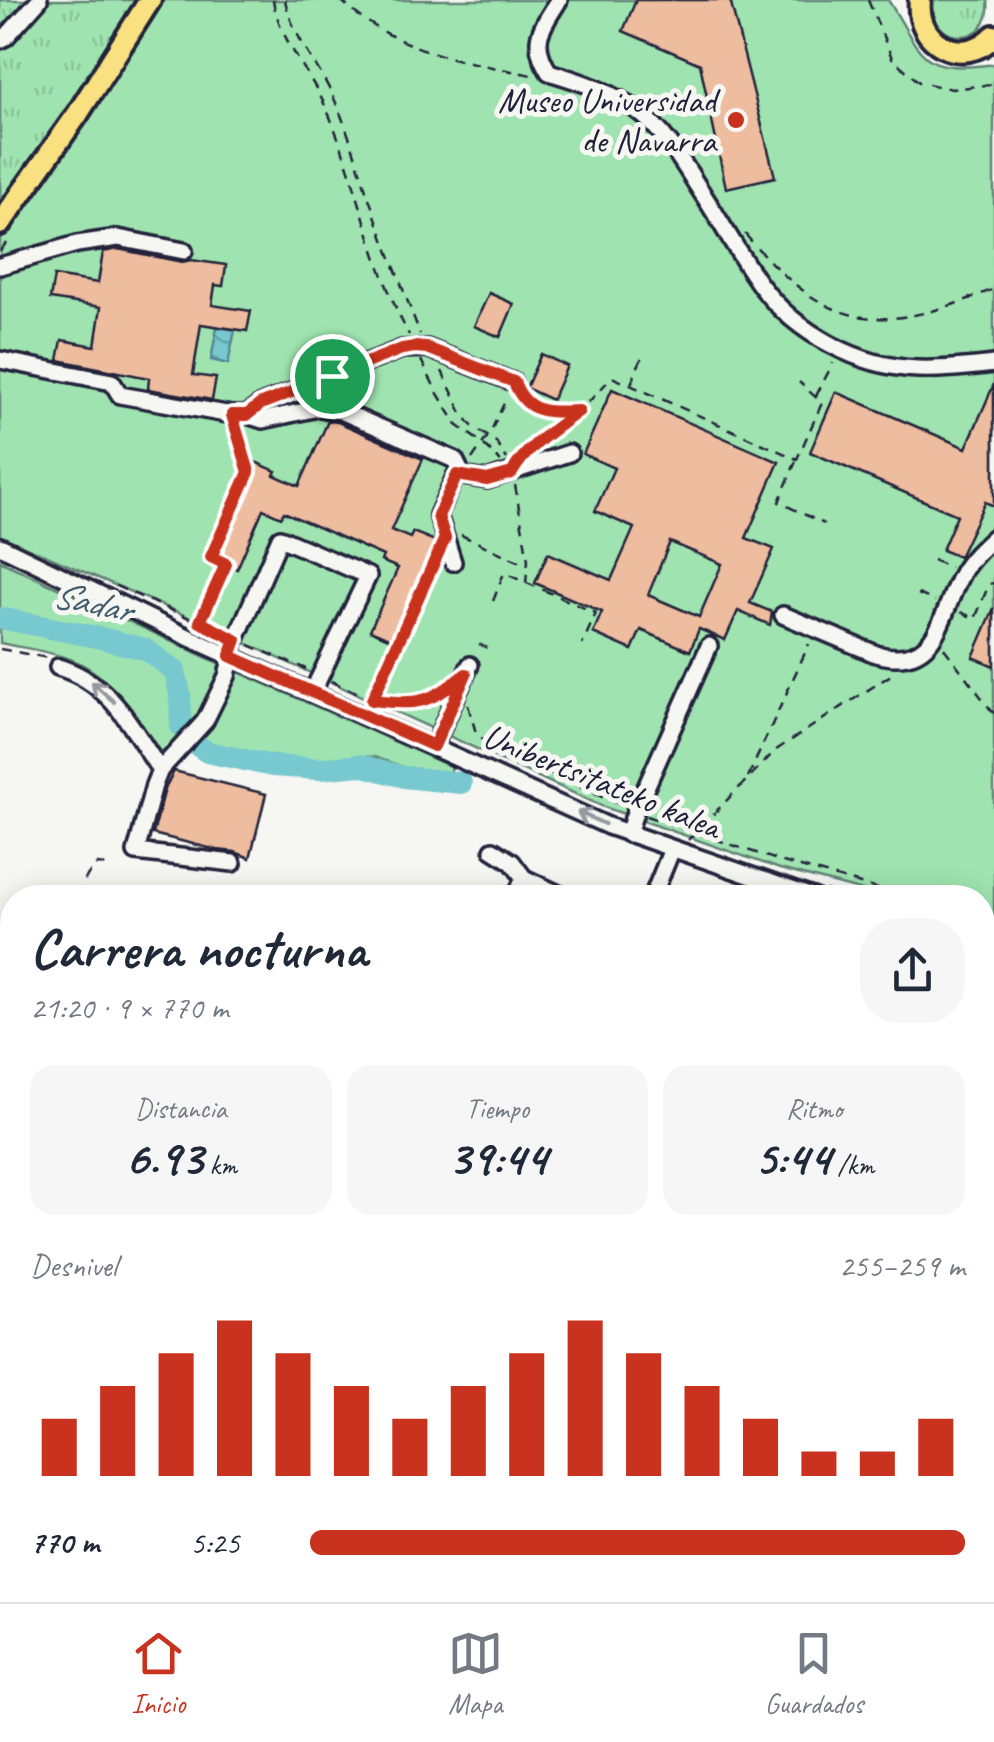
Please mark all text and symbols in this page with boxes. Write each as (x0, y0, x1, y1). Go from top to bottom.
place label: Museo Universidad de Navarra (498, 78, 721, 163)
marker: Museo Universidad de Navarra (725, 109, 747, 131)
pin (290, 334, 375, 419)
icon: arrive (305, 349, 360, 404)
water label: Sadar (49, 571, 141, 634)
one-way arrow (91, 681, 116, 704)
street label: Unibertsitateko kalea (477, 713, 730, 850)
one-way arrow (577, 807, 607, 826)
text: Carrera nocturna (30, 914, 367, 984)
button: share (860, 918, 965, 1023)
text: 21:20 · 9 × 770 m (30, 987, 228, 1028)
text: Distancia (135, 1091, 227, 1126)
text: Tiempo (466, 1091, 529, 1126)
text: Ritmo (786, 1091, 842, 1126)
text: 6.93 (125, 1126, 203, 1189)
text: 39:44 (448, 1126, 547, 1189)
text: 5:44 (754, 1126, 831, 1189)
text: km (203, 1147, 237, 1182)
text: /km (831, 1147, 874, 1182)
text: Desnivel (30, 1245, 117, 1286)
text: 255–259 m (839, 1245, 965, 1286)
text: 770 m (30, 1522, 99, 1563)
text: 5:25 (190, 1522, 240, 1563)
tab: Inicio (131, 1626, 186, 1721)
tab: Mapa (448, 1626, 503, 1721)
tab: Guardados (765, 1626, 863, 1721)

